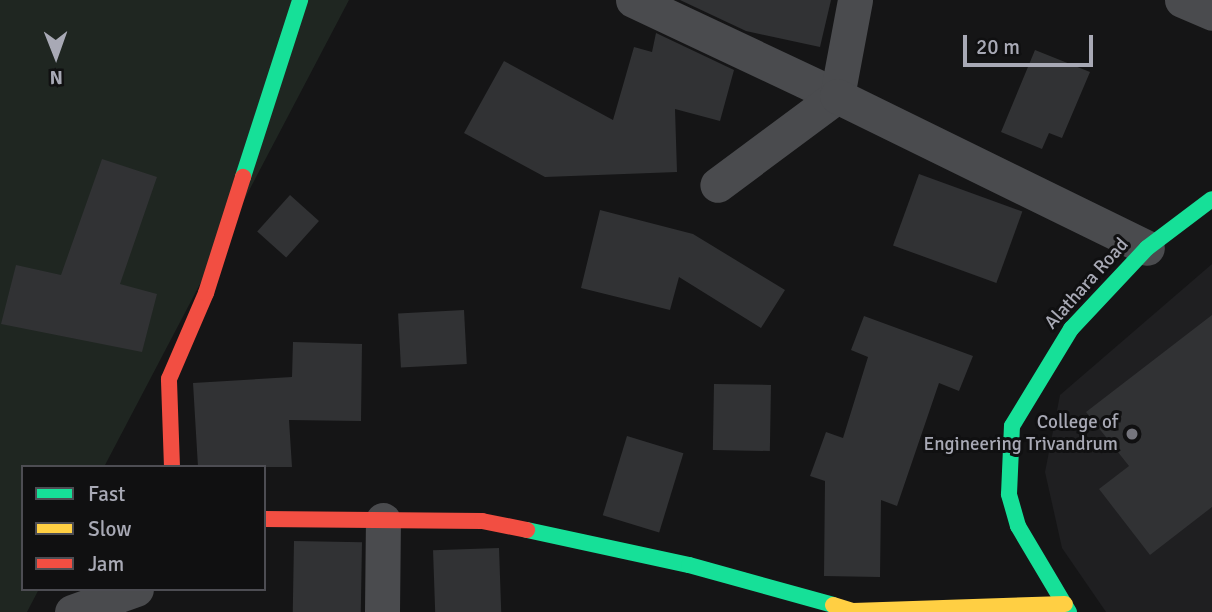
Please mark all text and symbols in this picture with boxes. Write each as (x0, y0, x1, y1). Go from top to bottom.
north arrow (21, 21, 91, 91)
scale bar (967, 21, 1096, 65)
text: 20 m (976, 34, 1020, 60)
text: N (50, 65, 63, 89)
street label: Alathara Road (1040, 234, 1134, 334)
place label: College of Engineering Trivandrum (923, 412, 1118, 456)
marker: College of Engineering Trivandrum (1124, 426, 1140, 442)
legend (21, 465, 266, 591)
text: Fast (88, 481, 125, 507)
text: Slow (88, 516, 132, 542)
text: Jam (88, 551, 124, 577)

